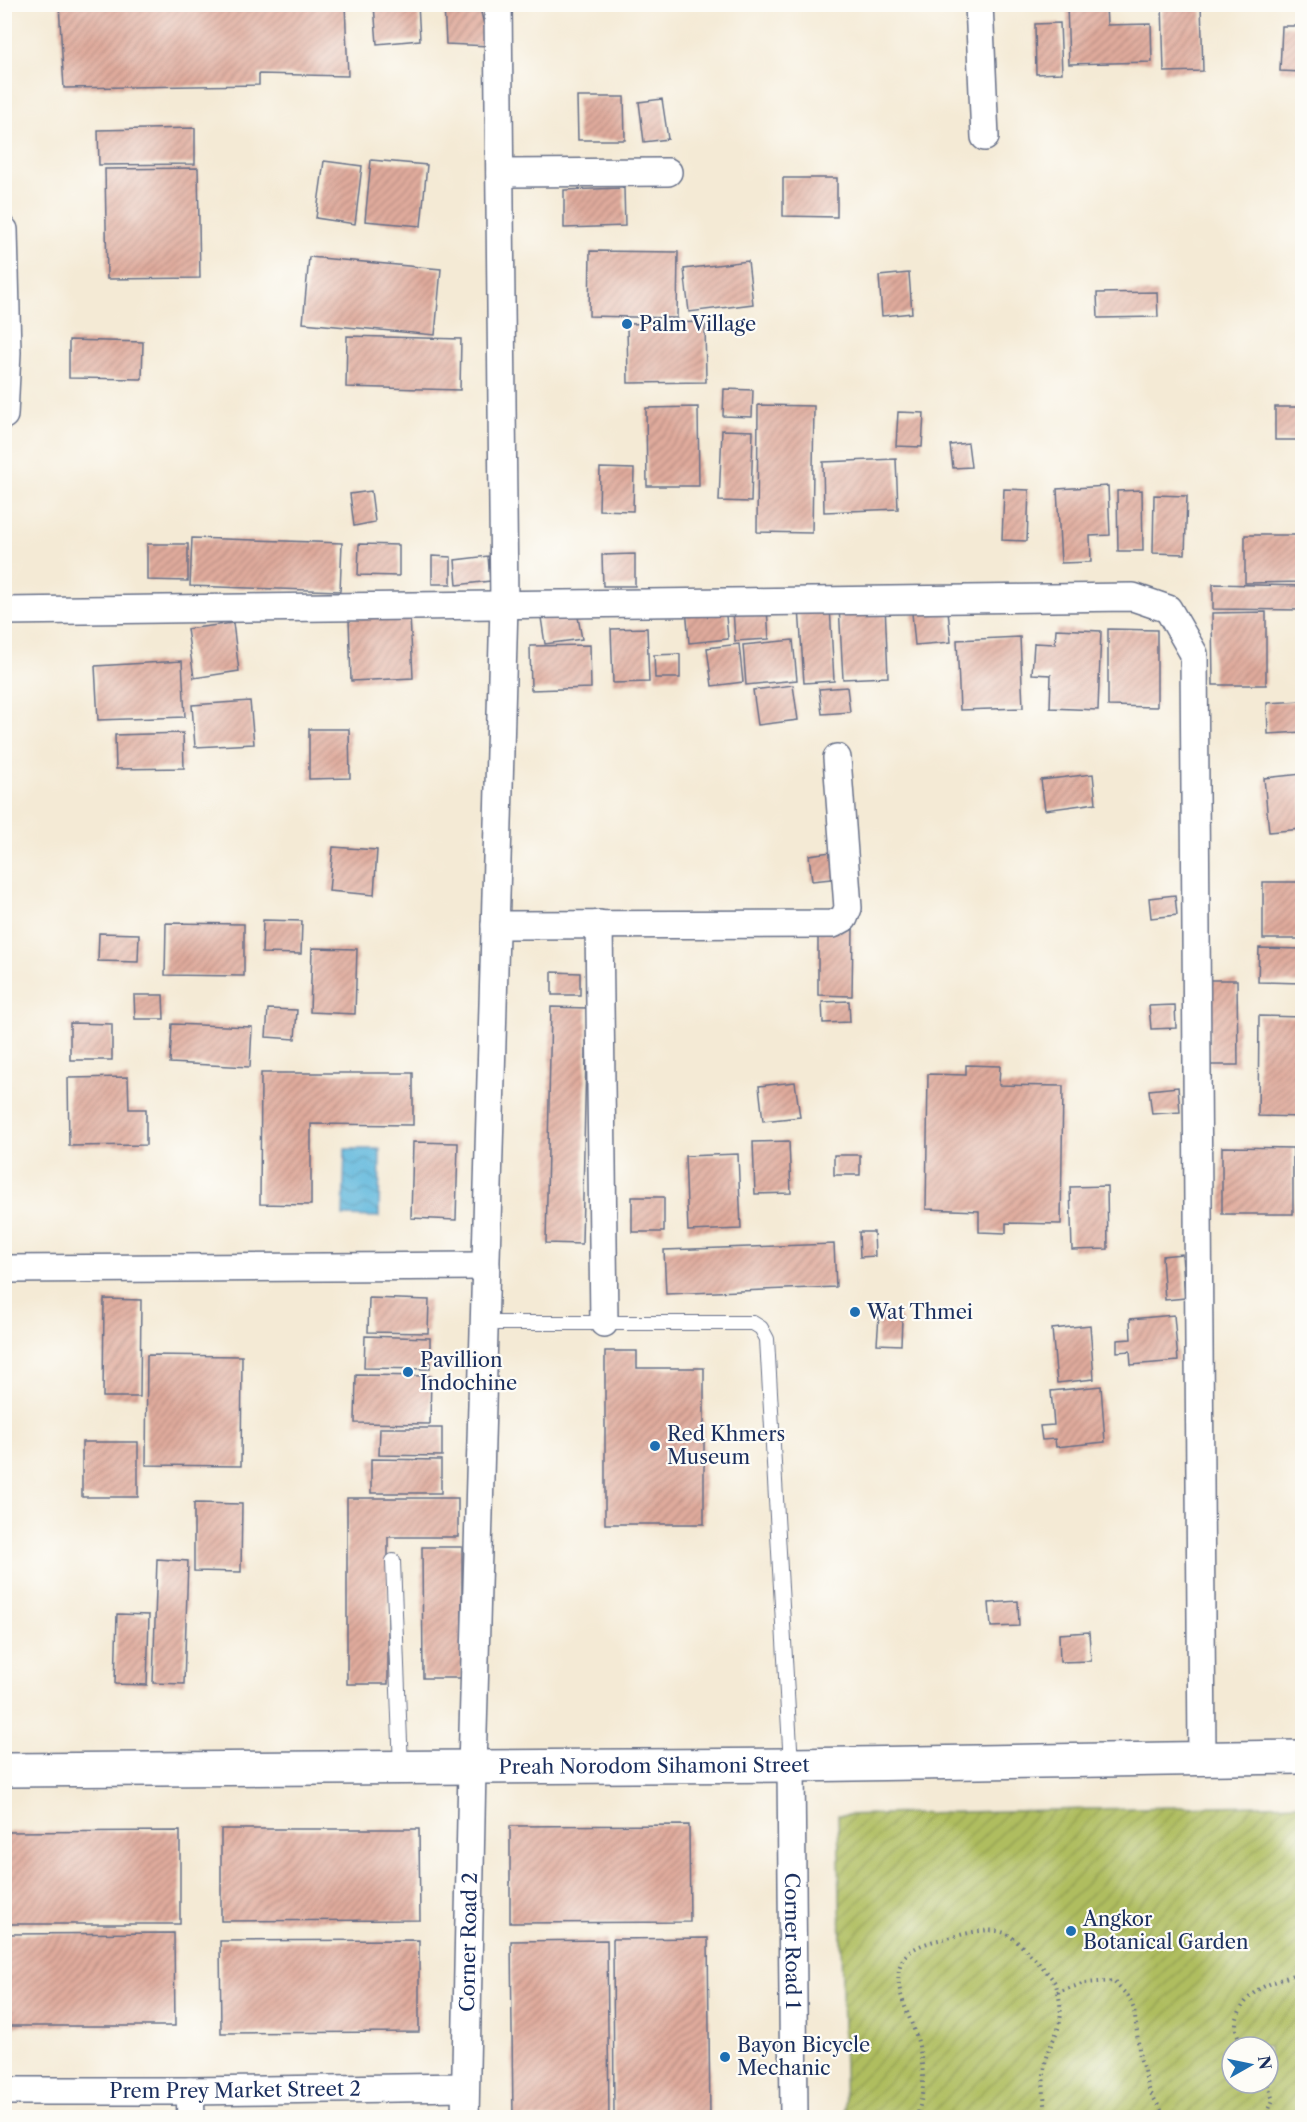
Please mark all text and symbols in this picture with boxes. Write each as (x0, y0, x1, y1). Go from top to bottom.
place label: Palm Village (639, 312, 756, 336)
marker: Palm Village (620, 317, 634, 331)
place label: Wat Thmei (866, 1300, 973, 1324)
marker: Wat Thmei (848, 1305, 862, 1319)
place label: Pavillion Indochine (420, 1348, 517, 1395)
marker: Pavillion Indochine (401, 1365, 415, 1379)
place label: Red Khmers Museum (667, 1422, 785, 1469)
marker: Red Khmers Museum (648, 1439, 662, 1453)
street label: Preah Norodom Sihamoni Street (498, 1753, 810, 1779)
street label: Corner Road 2 (455, 1872, 482, 2012)
street label: Corner Road 1 (780, 1873, 805, 2010)
place label: Angkor Botanical Garden (1082, 1907, 1249, 1954)
marker: Angkor Botanical Garden (1064, 1924, 1078, 1938)
place label: Bayon Bicycle Mechanic (737, 2033, 870, 2080)
north arrow (1220, 2035, 1280, 2095)
marker: Bayon Bicycle Mechanic (718, 2050, 732, 2064)
text: N (1254, 2054, 1276, 2071)
street label: Prem Prey Market Street 2 (109, 2077, 361, 2103)

